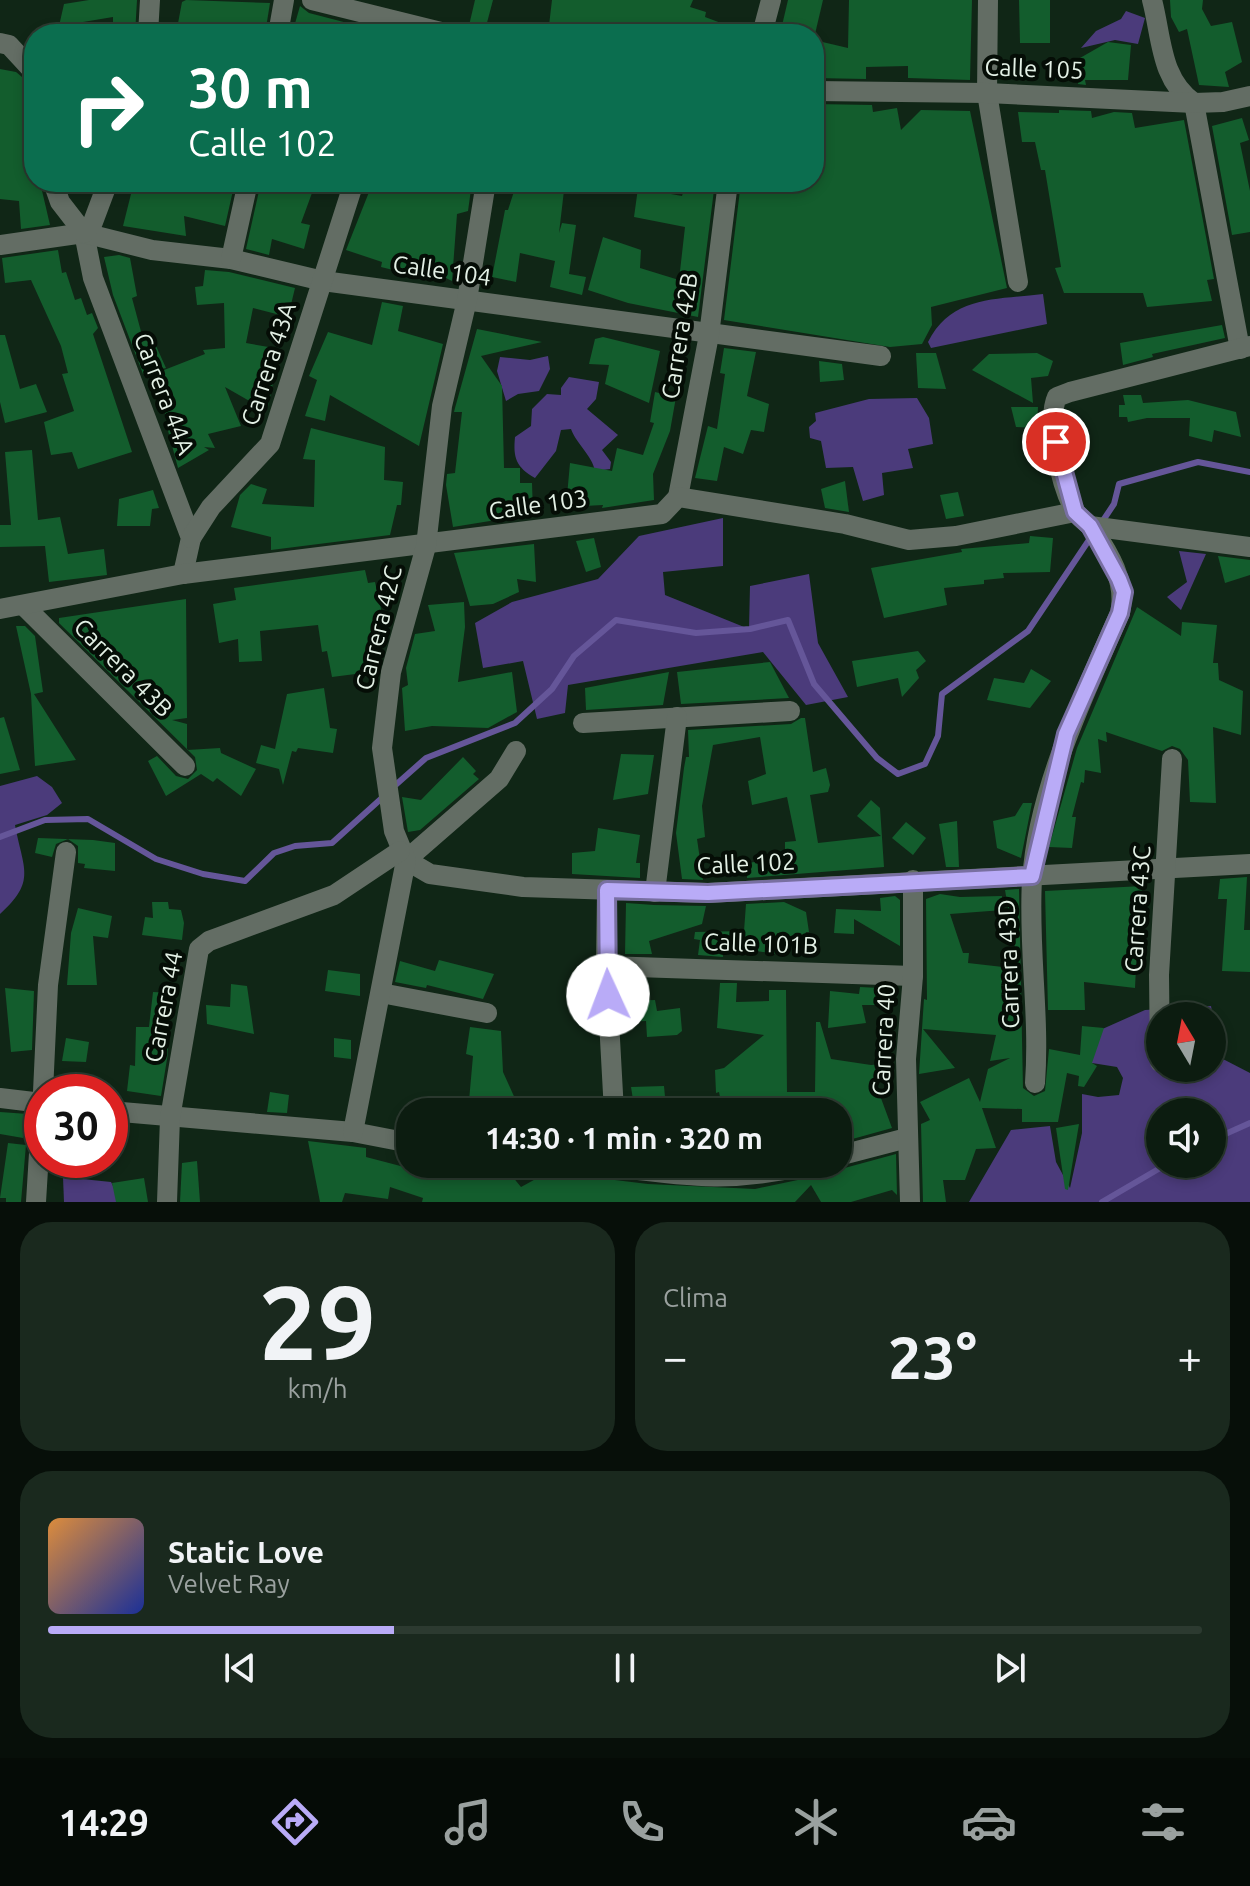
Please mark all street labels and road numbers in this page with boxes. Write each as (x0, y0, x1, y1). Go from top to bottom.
street label: Calle 105 (984, 53, 1084, 84)
street label: Calle 104 (391, 250, 493, 291)
street label: Carrera 42B (656, 271, 703, 401)
street label: Carrera 43A (236, 298, 301, 429)
street label: Carrera 44A (129, 329, 200, 459)
street label: Calle 103 (487, 484, 589, 525)
street label: Carrera 42C (350, 563, 407, 693)
street label: Carrera 43B (69, 613, 178, 722)
street label: Carrera 43C (1120, 844, 1155, 973)
street label: Calle 102 (696, 847, 796, 880)
street label: Carrera 43D (993, 899, 1024, 1029)
street label: Calle 101B (703, 928, 819, 959)
street label: Carrera 44 (140, 949, 187, 1065)
street label: Carrera 40 (867, 983, 900, 1097)

